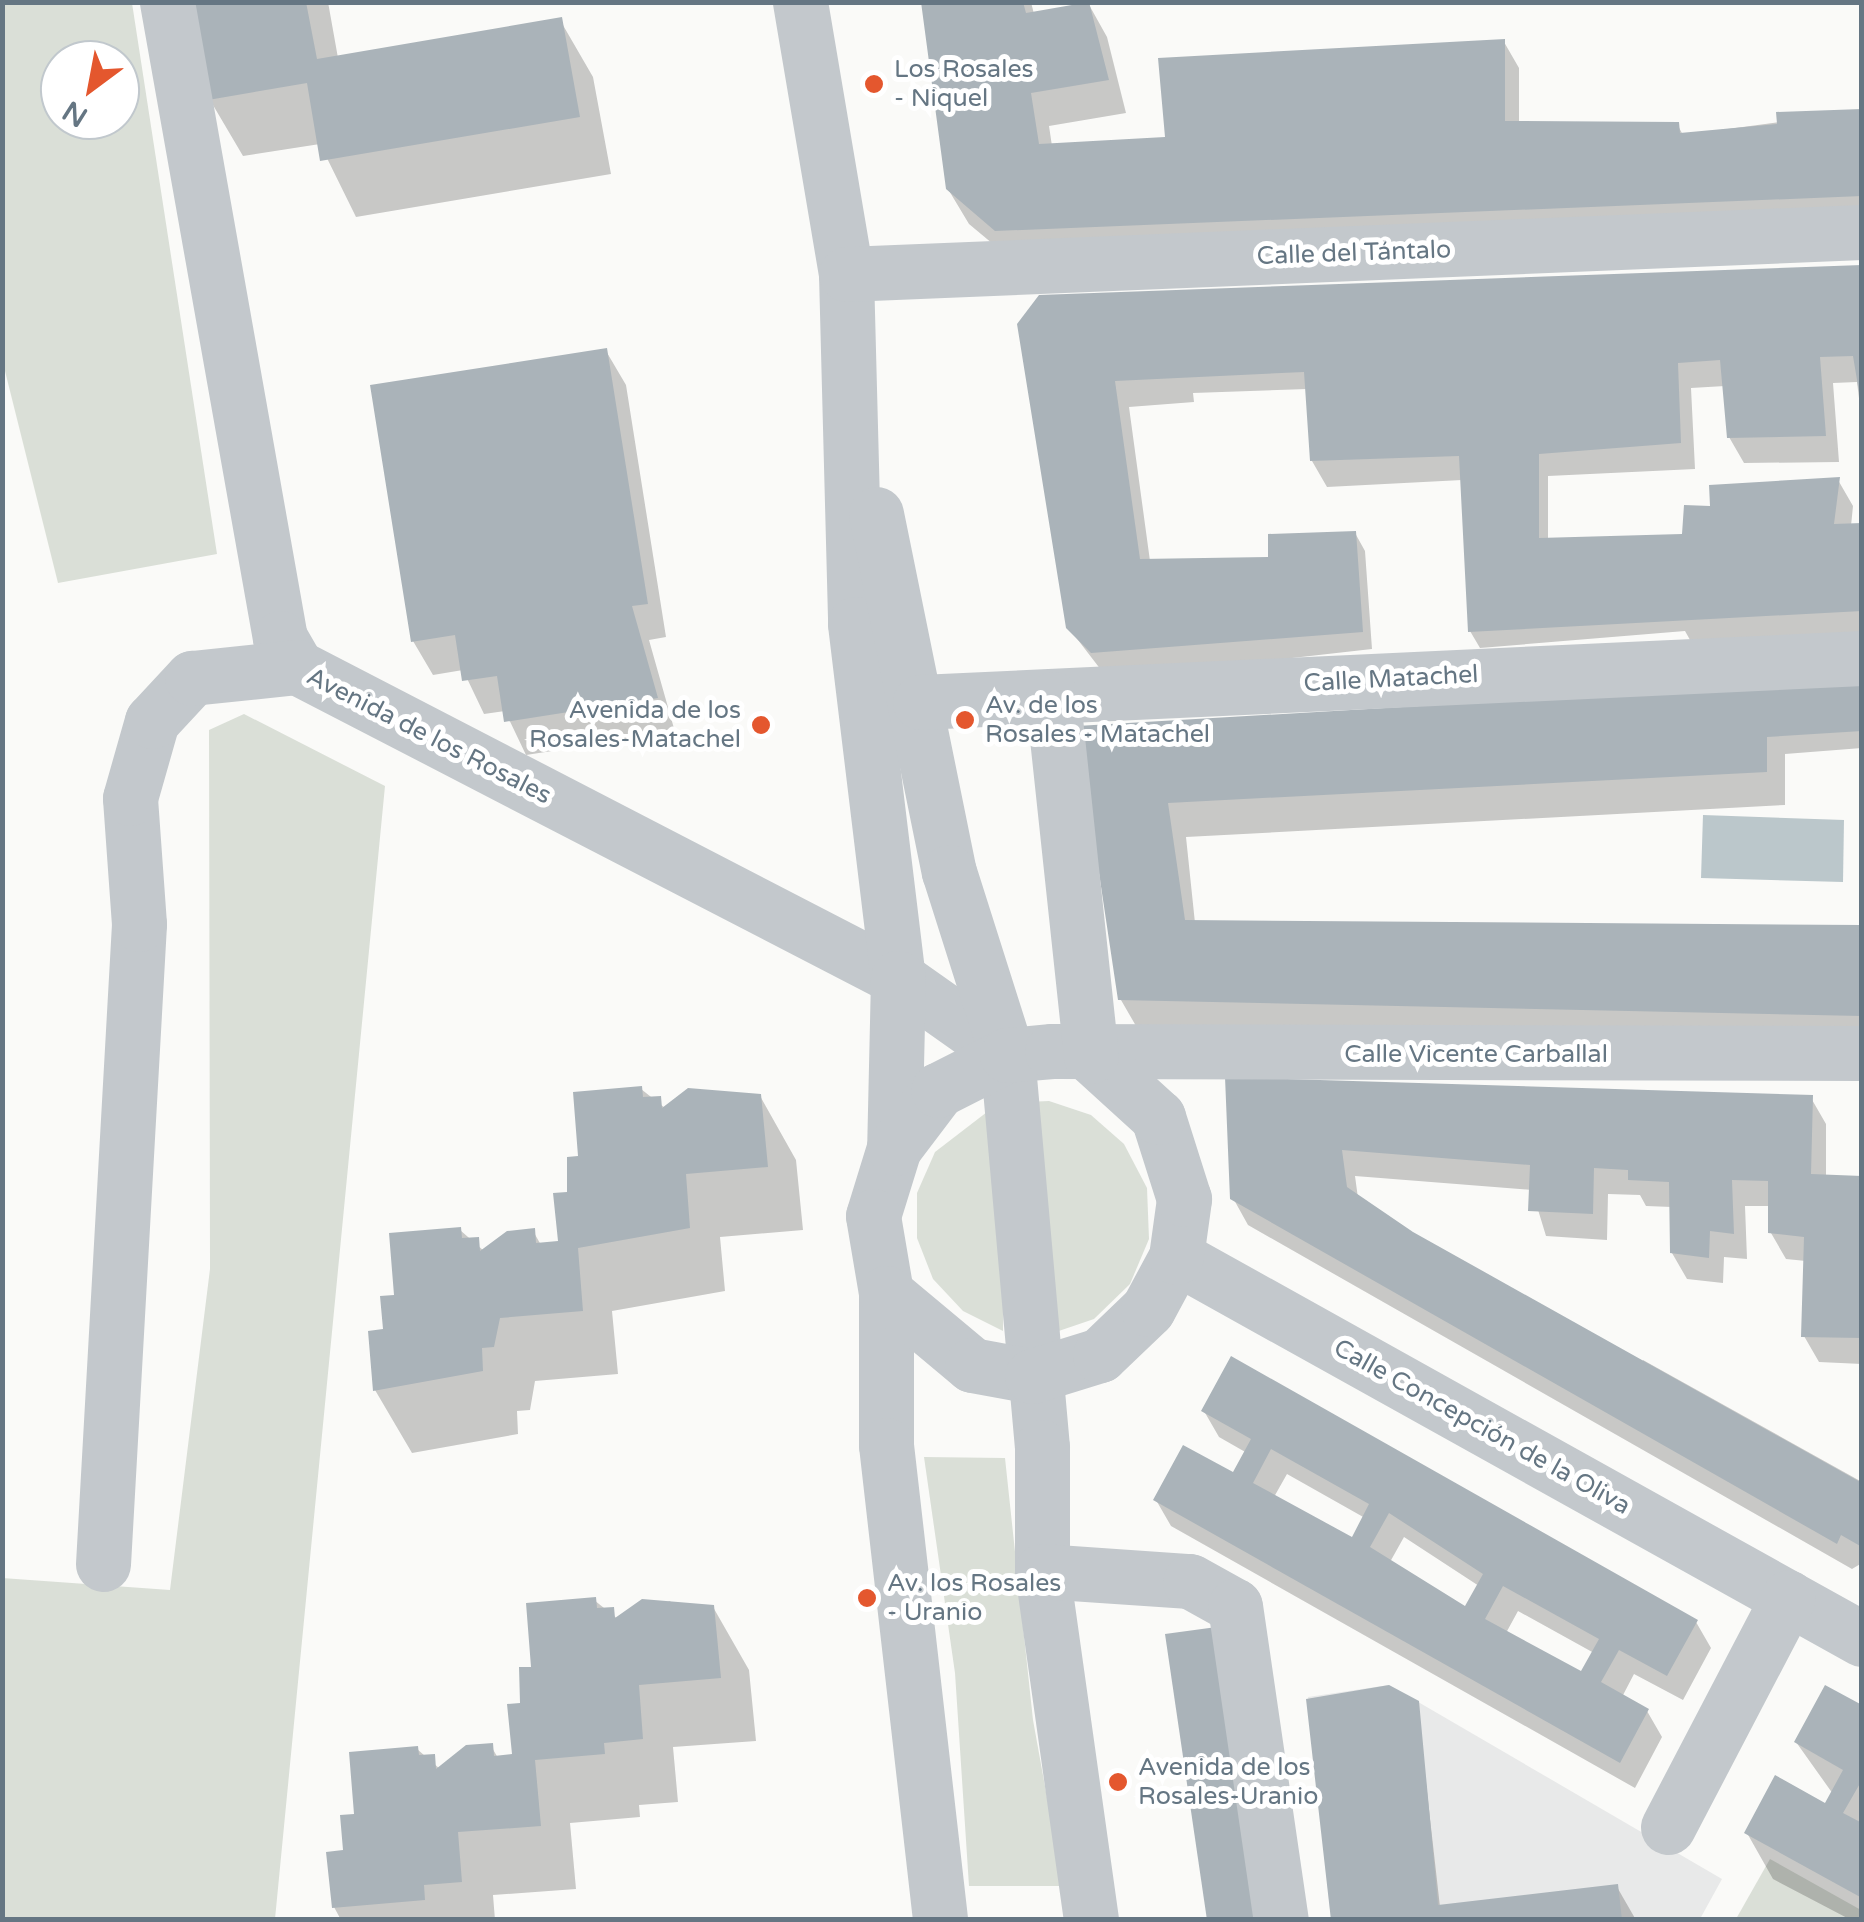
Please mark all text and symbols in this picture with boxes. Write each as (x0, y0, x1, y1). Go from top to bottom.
north arrow (40, 40, 140, 140)
place label: Los Rosales - Niquel (894, 55, 1034, 114)
marker: Los Rosales - Niquel (863, 73, 885, 95)
text: N (57, 93, 94, 134)
street label: Calle del Tántalo (1256, 235, 1452, 271)
street label: Calle Matachel (1303, 659, 1479, 699)
street label: Avenida de los Rosales (302, 661, 556, 811)
place label: Av. de los Rosales - Matachel (985, 691, 1210, 750)
place label: Avenida de los Rosales-Matachel (529, 696, 741, 755)
marker: Av. de los Rosales - Matachel (954, 709, 976, 731)
marker: Avenida de los Rosales-Matachel (750, 714, 772, 736)
street label: Calle Vicente Carballal (1344, 1039, 1608, 1069)
street label: Calle Concepción de la Oliva (1328, 1333, 1636, 1521)
place label: Av. los Rosales - Uranio (887, 1569, 1061, 1628)
marker: Av. los Rosales - Uranio (856, 1587, 878, 1609)
place label: Avenida de los Rosales-Uranio (1138, 1753, 1318, 1812)
marker: Avenida de los Rosales-Uranio (1107, 1771, 1129, 1793)

